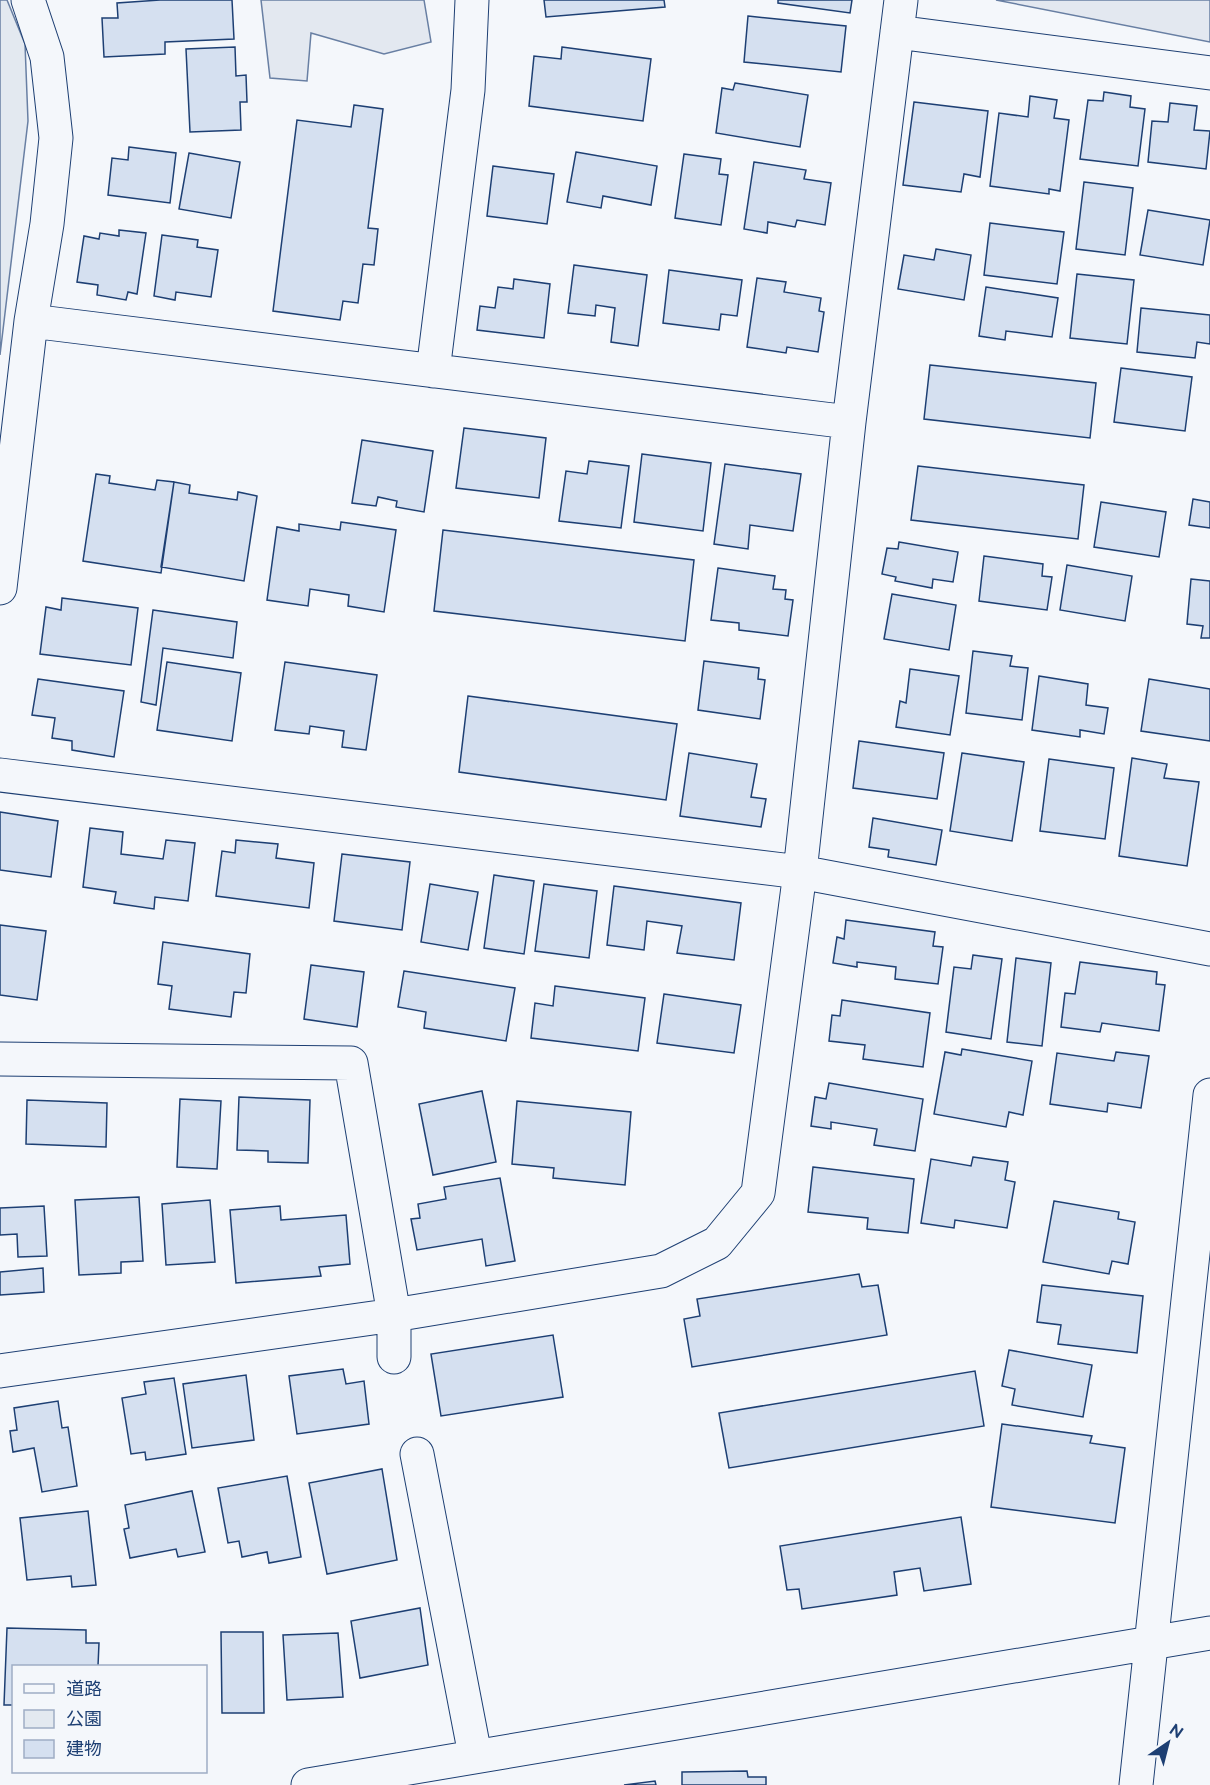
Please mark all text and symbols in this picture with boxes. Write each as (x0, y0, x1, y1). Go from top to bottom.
legend (12, 1665, 207, 1773)
text: 道路 (66, 1678, 102, 1699)
text: 公園 (66, 1708, 102, 1729)
north arrow (1138, 1713, 1198, 1773)
text: N (1166, 1720, 1187, 1742)
text: 建物 (66, 1738, 102, 1759)

